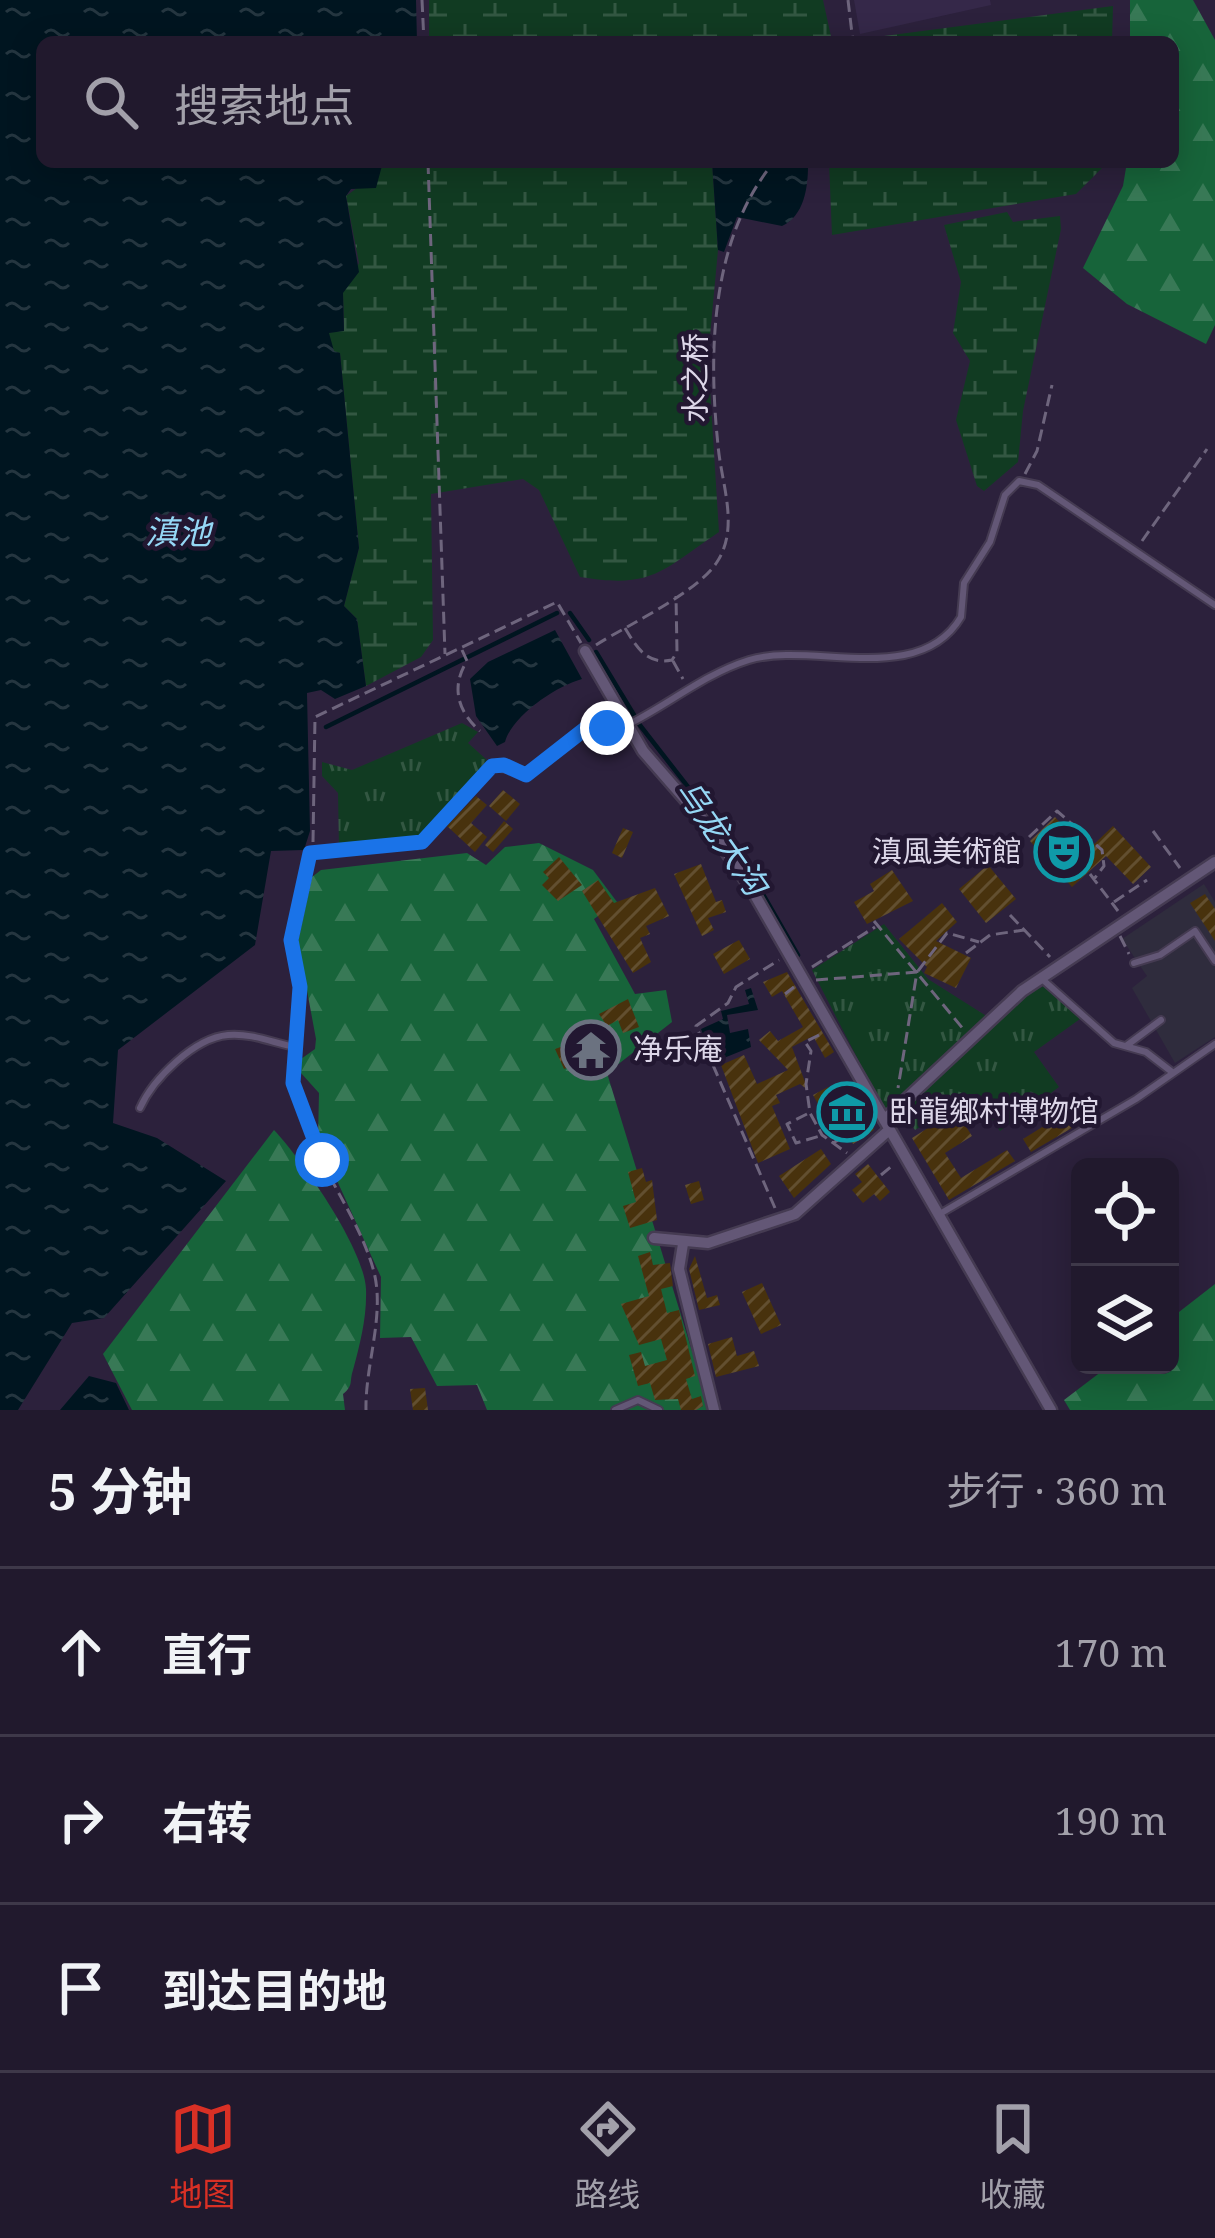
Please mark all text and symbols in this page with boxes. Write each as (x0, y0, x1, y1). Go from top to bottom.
search box (36, 36, 1179, 168)
icon: search (78, 69, 144, 135)
text: 搜索地点 (174, 74, 354, 135)
street label: 水之桥 (674, 333, 715, 423)
water label: 滇池 (145, 509, 214, 554)
route end (580, 701, 634, 755)
water label: 乌龙大沟 (666, 770, 780, 906)
theatre icon: 滇風美術館 (1033, 821, 1095, 883)
place label: 滇風美術館 (872, 830, 1022, 871)
temple icon: 净乐庵 (560, 1019, 622, 1081)
place label: 净乐庵 (633, 1028, 723, 1069)
museum icon: 卧龍鄉村博物馆 (816, 1081, 878, 1143)
place label: 卧龍鄉村博物馆 (889, 1090, 1099, 1131)
route start (295, 1133, 349, 1187)
map controls (1071, 1158, 1179, 1374)
button: locate (1071, 1158, 1179, 1266)
button: layers (1071, 1266, 1179, 1374)
text: 5 分钟 (48, 1455, 192, 1525)
text: 步行 · 360 m (947, 1463, 1167, 1516)
icon: ahead (48, 1619, 114, 1685)
text: 直行 (162, 1623, 252, 1684)
text: 170 m (1055, 1625, 1167, 1678)
icon: right (48, 1787, 114, 1853)
text: 右转 (162, 1791, 252, 1852)
text: 190 m (1055, 1793, 1167, 1846)
icon: arrive (48, 1955, 114, 2021)
text: 到达目的地 (162, 1959, 387, 2020)
tab: 地图 (170, 2096, 236, 2216)
tab: 路线 (575, 2096, 641, 2216)
tab: 收藏 (980, 2096, 1046, 2216)

